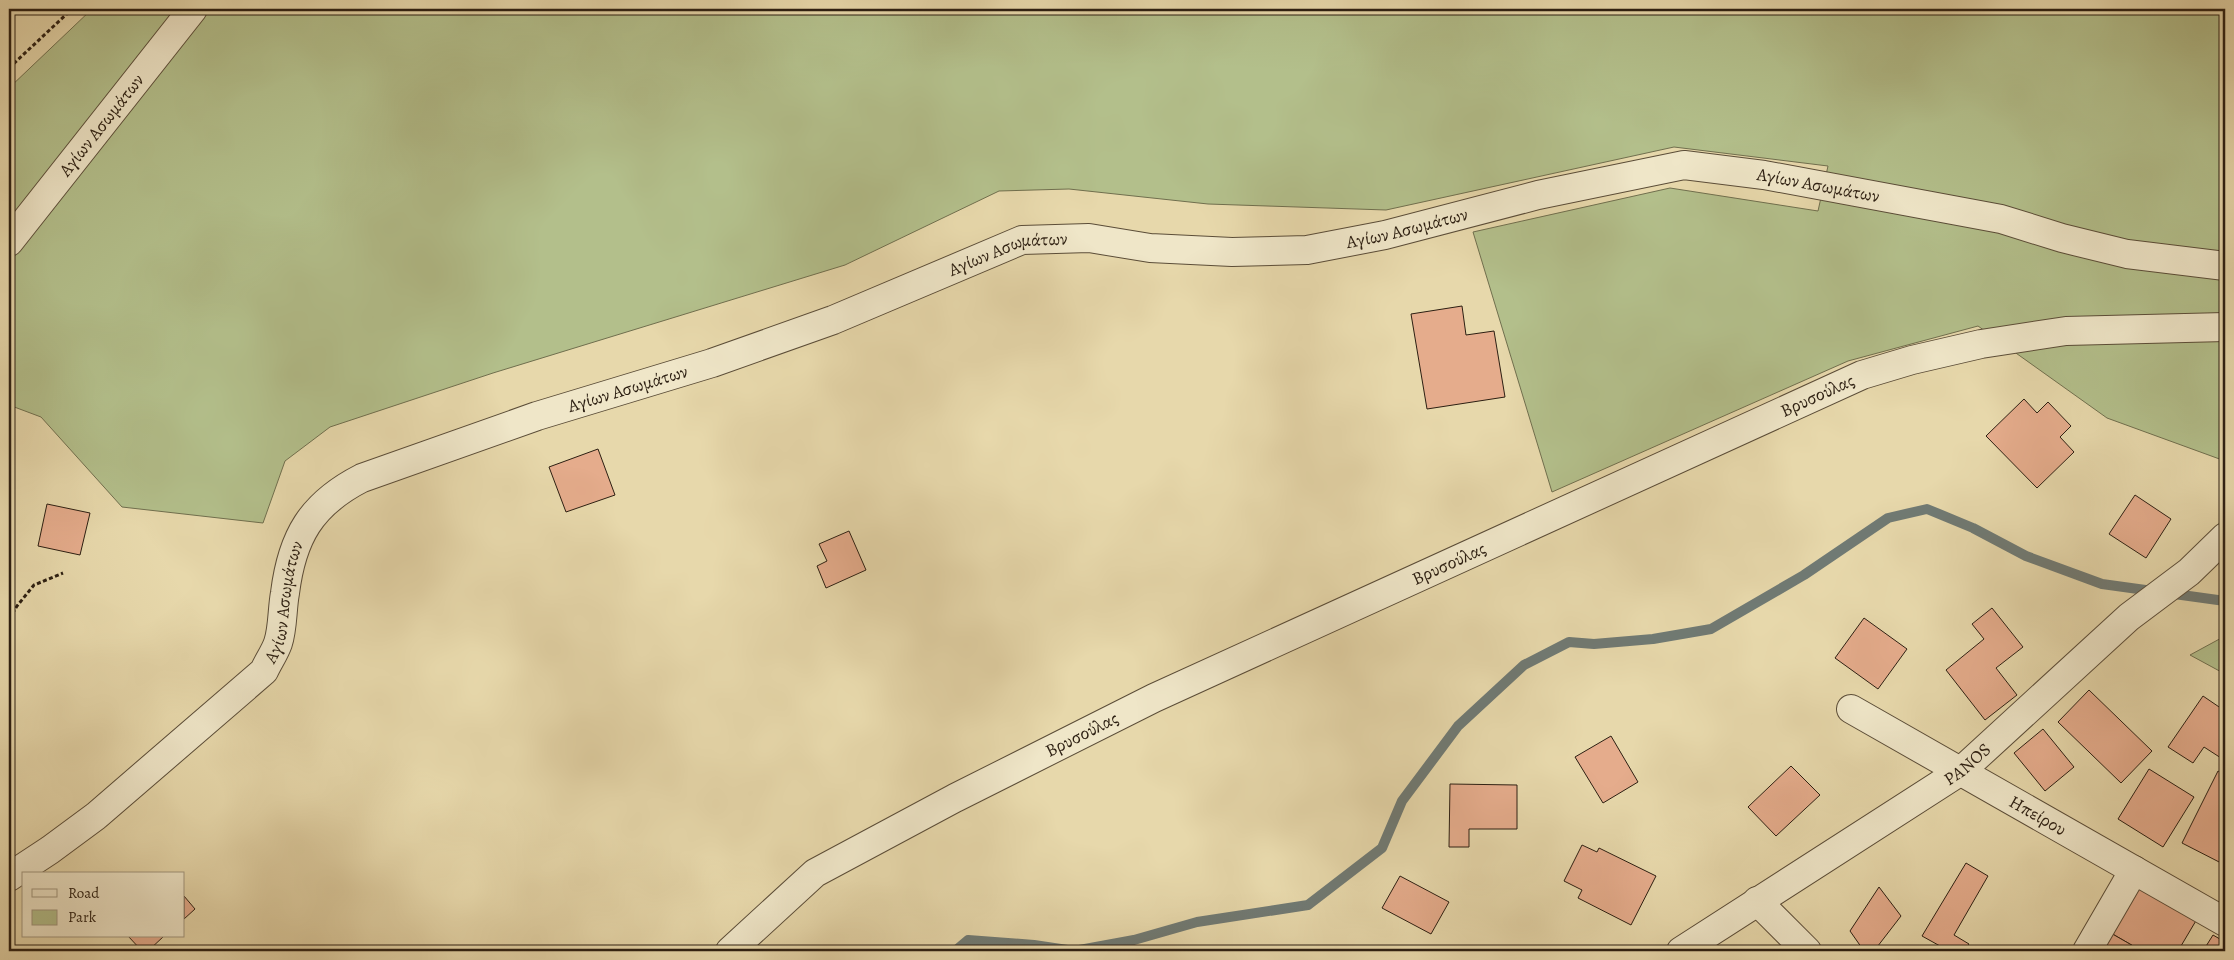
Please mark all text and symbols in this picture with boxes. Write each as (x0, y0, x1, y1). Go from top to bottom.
street label: Αγίων Ασωμάτων (53, 69, 149, 182)
street label: Αγίων Ασωμάτων (1755, 162, 1881, 208)
street label: Αγίων Ασωμάτων (1343, 202, 1470, 254)
street label: Αγίων Ασωμάτων (944, 227, 1068, 282)
street label: Αγίων Ασωμάτων (564, 359, 691, 418)
street label: Βρυσούλας (1776, 368, 1858, 423)
street label: Βρυσούλας (1408, 536, 1490, 591)
street label: Αγίων Ασωμάτων (258, 537, 309, 668)
street label: Βρυσούλας (1041, 706, 1122, 763)
street label: PANOS (1939, 737, 1996, 791)
street label: Ηπείρου (2005, 790, 2071, 841)
legend (22, 872, 185, 938)
text: Road (68, 883, 100, 903)
text: Park (68, 907, 97, 927)

